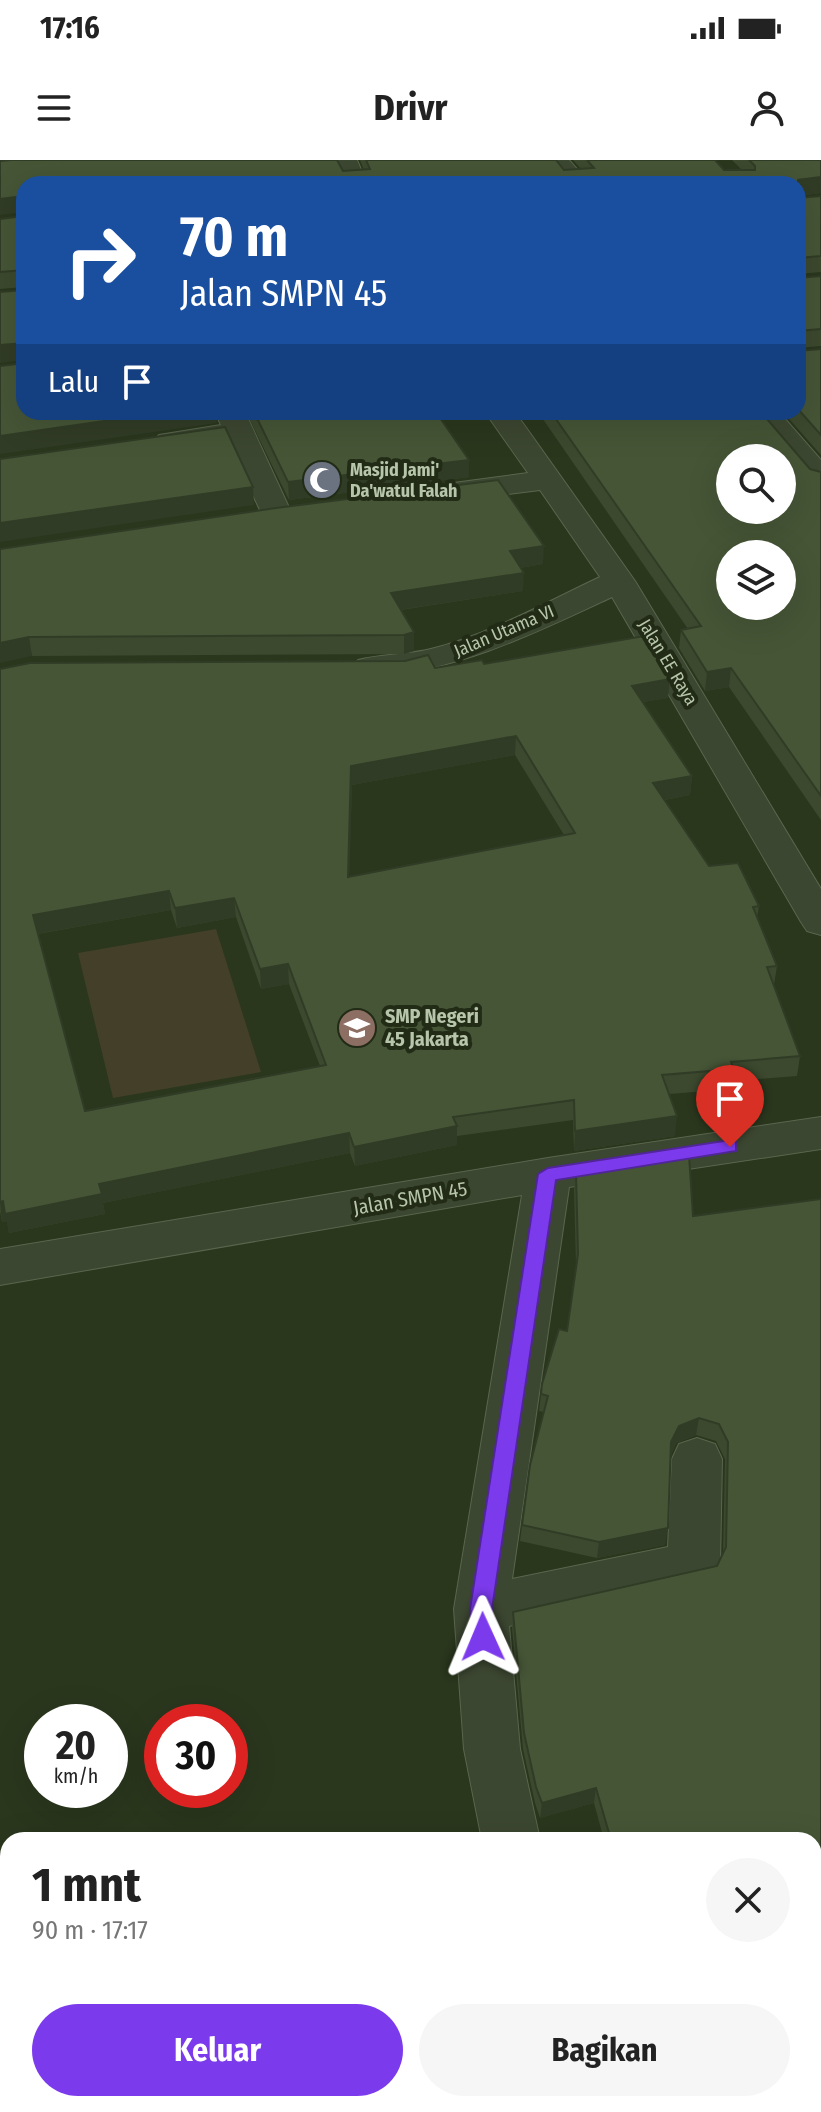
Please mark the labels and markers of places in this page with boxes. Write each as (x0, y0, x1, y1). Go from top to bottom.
mosque icon: Masjid Jami' Da'watul Falah (301, 459, 343, 501)
place label: Masjid Jami' Da'watul Falah (350, 459, 458, 502)
place label: SMP Negeri 45 Jakarta (385, 1004, 479, 1051)
school or university icon: SMP Negeri 45 Jakarta (336, 1007, 378, 1049)
pin (696, 1065, 764, 1147)

